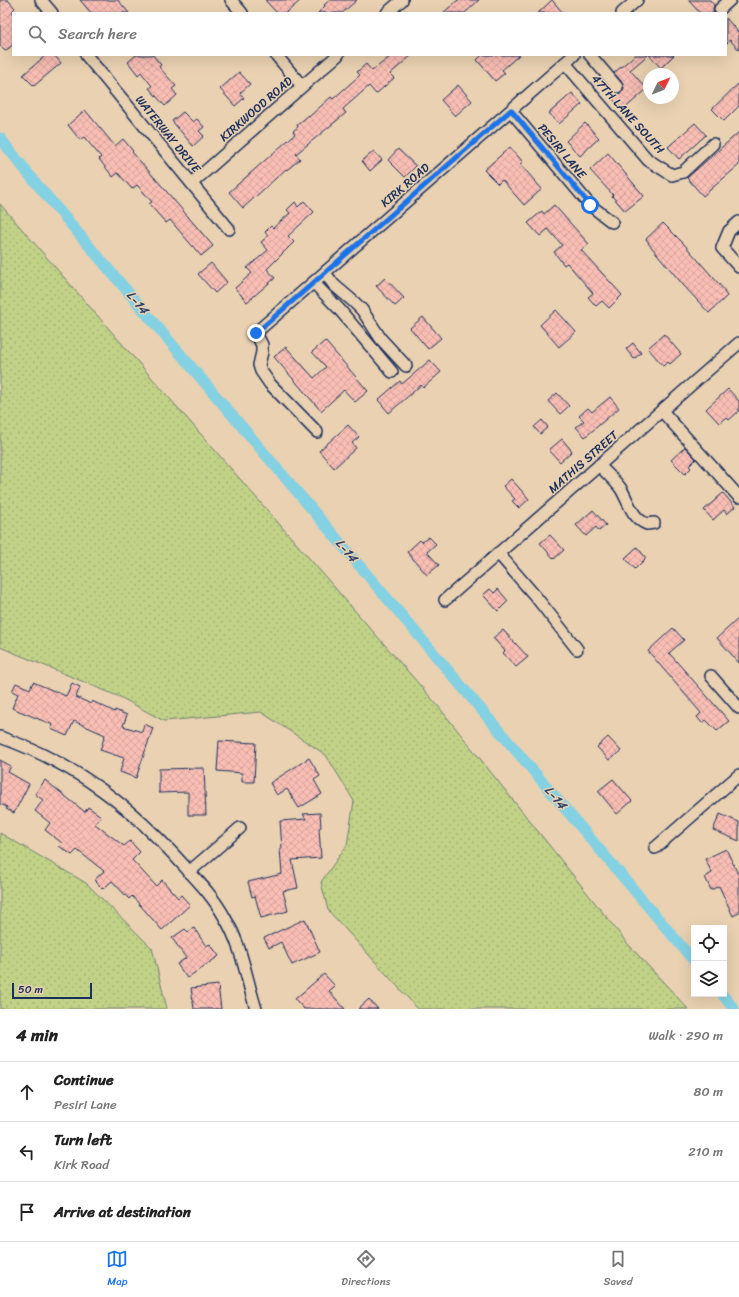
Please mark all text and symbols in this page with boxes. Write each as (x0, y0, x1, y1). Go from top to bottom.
search box (12, 12, 727, 56)
text: Search here (58, 21, 137, 47)
icon: search (26, 23, 48, 45)
north arrow (643, 68, 679, 104)
street label: 47TH LANE SOUTH (586, 69, 671, 160)
street label: KIRKWOOD ROAD (214, 70, 298, 147)
street label: WATERWAY DRIVE (129, 90, 207, 179)
street label: PESIRI LANE (532, 118, 593, 185)
street label: KIRK ROAD (375, 157, 435, 213)
route start (581, 196, 599, 214)
water label: L-14 (121, 285, 156, 321)
route end (247, 324, 265, 342)
street label: MATHIS STREET (543, 425, 624, 499)
water label: L-14 (330, 533, 365, 569)
water label: L-14 (539, 780, 574, 816)
map controls (691, 925, 727, 997)
button: locate (691, 925, 727, 961)
button: layers (691, 961, 727, 997)
text: 50 m (18, 980, 43, 999)
scale bar (12, 981, 92, 1000)
text: 4 min (16, 1020, 58, 1050)
text: Walk · 290 m (649, 1024, 723, 1047)
text: Continue (54, 1067, 114, 1093)
text: 80 m (694, 1080, 723, 1103)
icon: ahead (16, 1081, 38, 1103)
text: Pesiri Lane (54, 1093, 117, 1116)
text: Turn left (54, 1127, 112, 1153)
text: 210 m (688, 1140, 723, 1163)
icon: left (16, 1141, 38, 1163)
text: Kirk Road (54, 1153, 109, 1176)
text: Arrive at destination (54, 1199, 191, 1225)
icon: arrive (16, 1201, 38, 1223)
tab: Map (106, 1248, 128, 1291)
tab: Directions (341, 1248, 391, 1291)
tab: Saved (604, 1248, 633, 1291)

